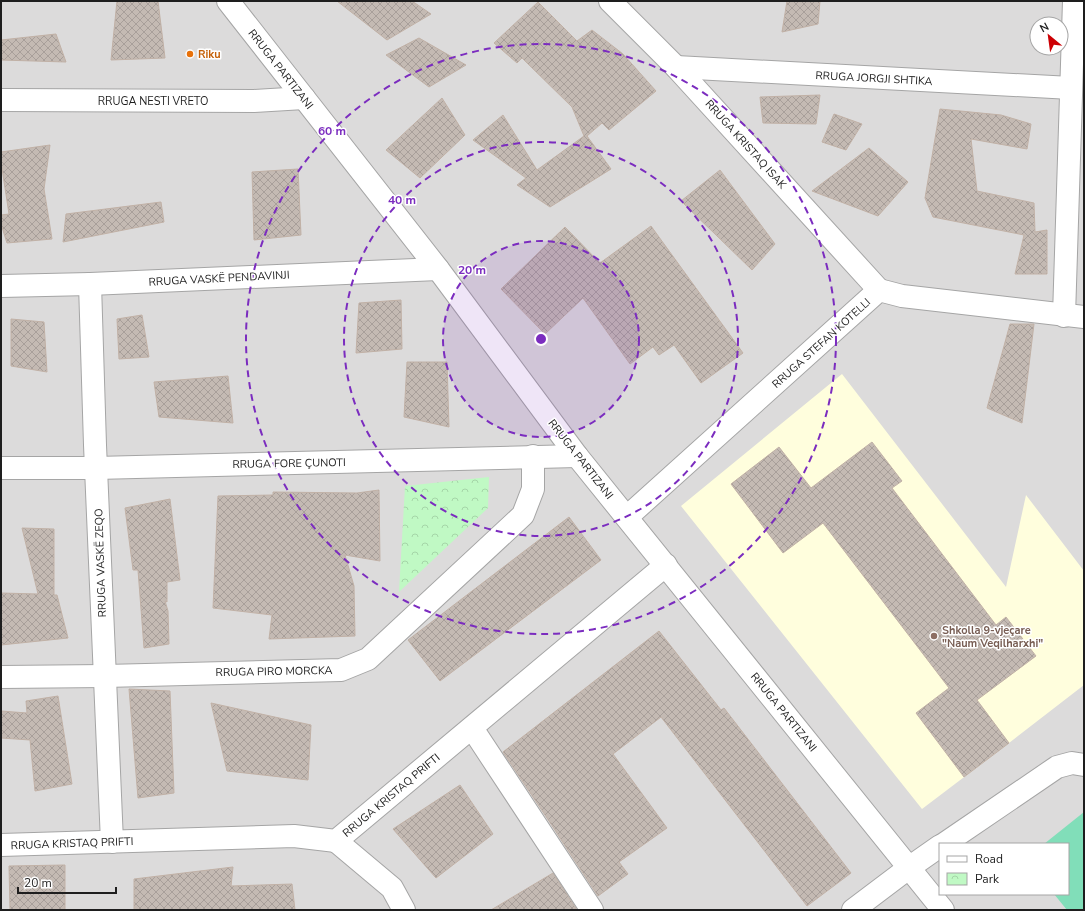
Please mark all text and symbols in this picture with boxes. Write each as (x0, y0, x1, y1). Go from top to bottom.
north arrow (1029, 16, 1069, 56)
text: N (1037, 19, 1052, 36)
street label: RRUGA PARTIZANI (245, 26, 317, 112)
place label: Riku (198, 47, 221, 62)
marker: Riku (185, 49, 195, 59)
street label: RRUGA JORGJI SHTIKA (815, 68, 933, 89)
street label: RRUGA NESTI VRETO (98, 94, 208, 109)
street label: RRUGA KRISTAQ ISAK (702, 97, 790, 193)
text: 60 m (318, 123, 346, 139)
text: 40 m (388, 192, 416, 208)
text: 20 m (458, 262, 486, 278)
street label: RRUGA VASKË PENDAVINJI (148, 267, 290, 290)
street label: RRUGA STEFAN KOTELLI (769, 295, 874, 392)
centre of rings (534, 332, 548, 346)
street label: RRUGA PARTIZANI (545, 416, 617, 502)
street label: RRUGA FORE ÇUNOTI (232, 455, 346, 472)
street label: RRUGA VASKË ZEQO (91, 508, 110, 618)
place label: Shkolla 9-vjeçare "Naum Veqilharxhi" (942, 623, 1043, 651)
marker: Shkolla 9-vjeçare "Naum Veqilharxhi" (929, 631, 939, 641)
street label: RRUGA PIRO MORCKA (215, 663, 333, 680)
street label: RRUGA PARTIZANI (747, 670, 820, 755)
street label: RRUGA KRISTAQ PRIFTI (339, 750, 443, 841)
street label: RRUGA KRISTAQ PRIFTI (10, 834, 134, 853)
legend (939, 843, 1069, 895)
text: Road (975, 851, 1003, 867)
scale bar (18, 869, 116, 895)
text: Park (975, 871, 1000, 887)
text: 20 m (24, 875, 52, 891)

